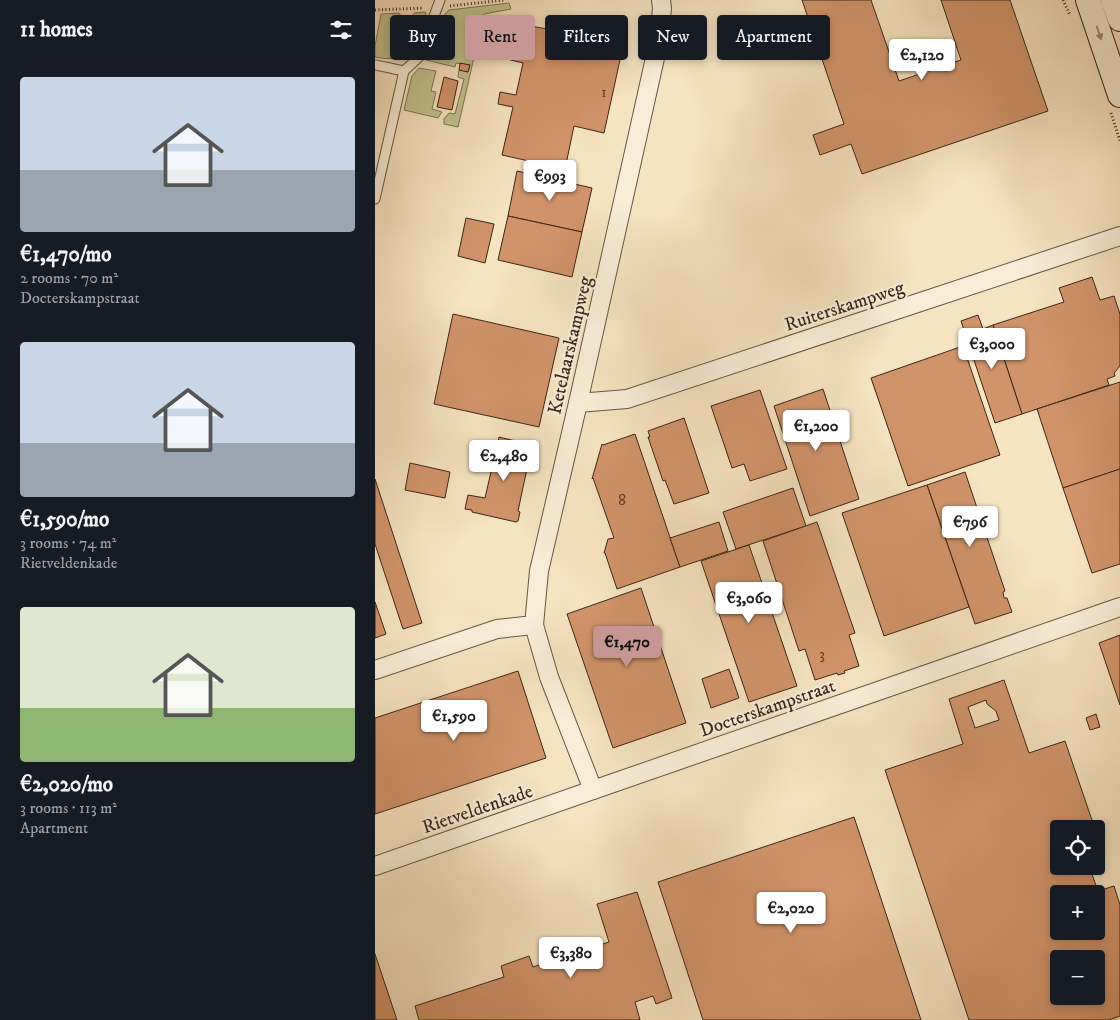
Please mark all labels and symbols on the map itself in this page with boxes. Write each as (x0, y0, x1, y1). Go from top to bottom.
one-way arrow (1095, 26, 1103, 41)
pin: €2,120 (881, 38, 963, 81)
house number: 1 (601, 82, 607, 102)
pin: €993 (520, 160, 580, 202)
street label: Ketelaarskampweg (543, 273, 598, 417)
street label: Ruiterskampweg (782, 276, 908, 337)
pin: €3,000 (951, 328, 1033, 370)
pin: €1,200 (775, 410, 857, 452)
pin: €2,480 (463, 440, 545, 482)
house number: 8 (618, 490, 626, 510)
pin: €796 (940, 506, 1000, 548)
pin: €3,060 (708, 582, 790, 624)
pin: €1,470 (586, 626, 668, 668)
house number: 3 (819, 644, 825, 664)
street label: Docterskampstraat (697, 674, 838, 742)
pin: €1,590 (413, 700, 495, 742)
street label: Rietveldenkade (419, 780, 536, 839)
pin: €2,020 (750, 892, 832, 934)
pin: €3,380 (530, 936, 612, 979)

